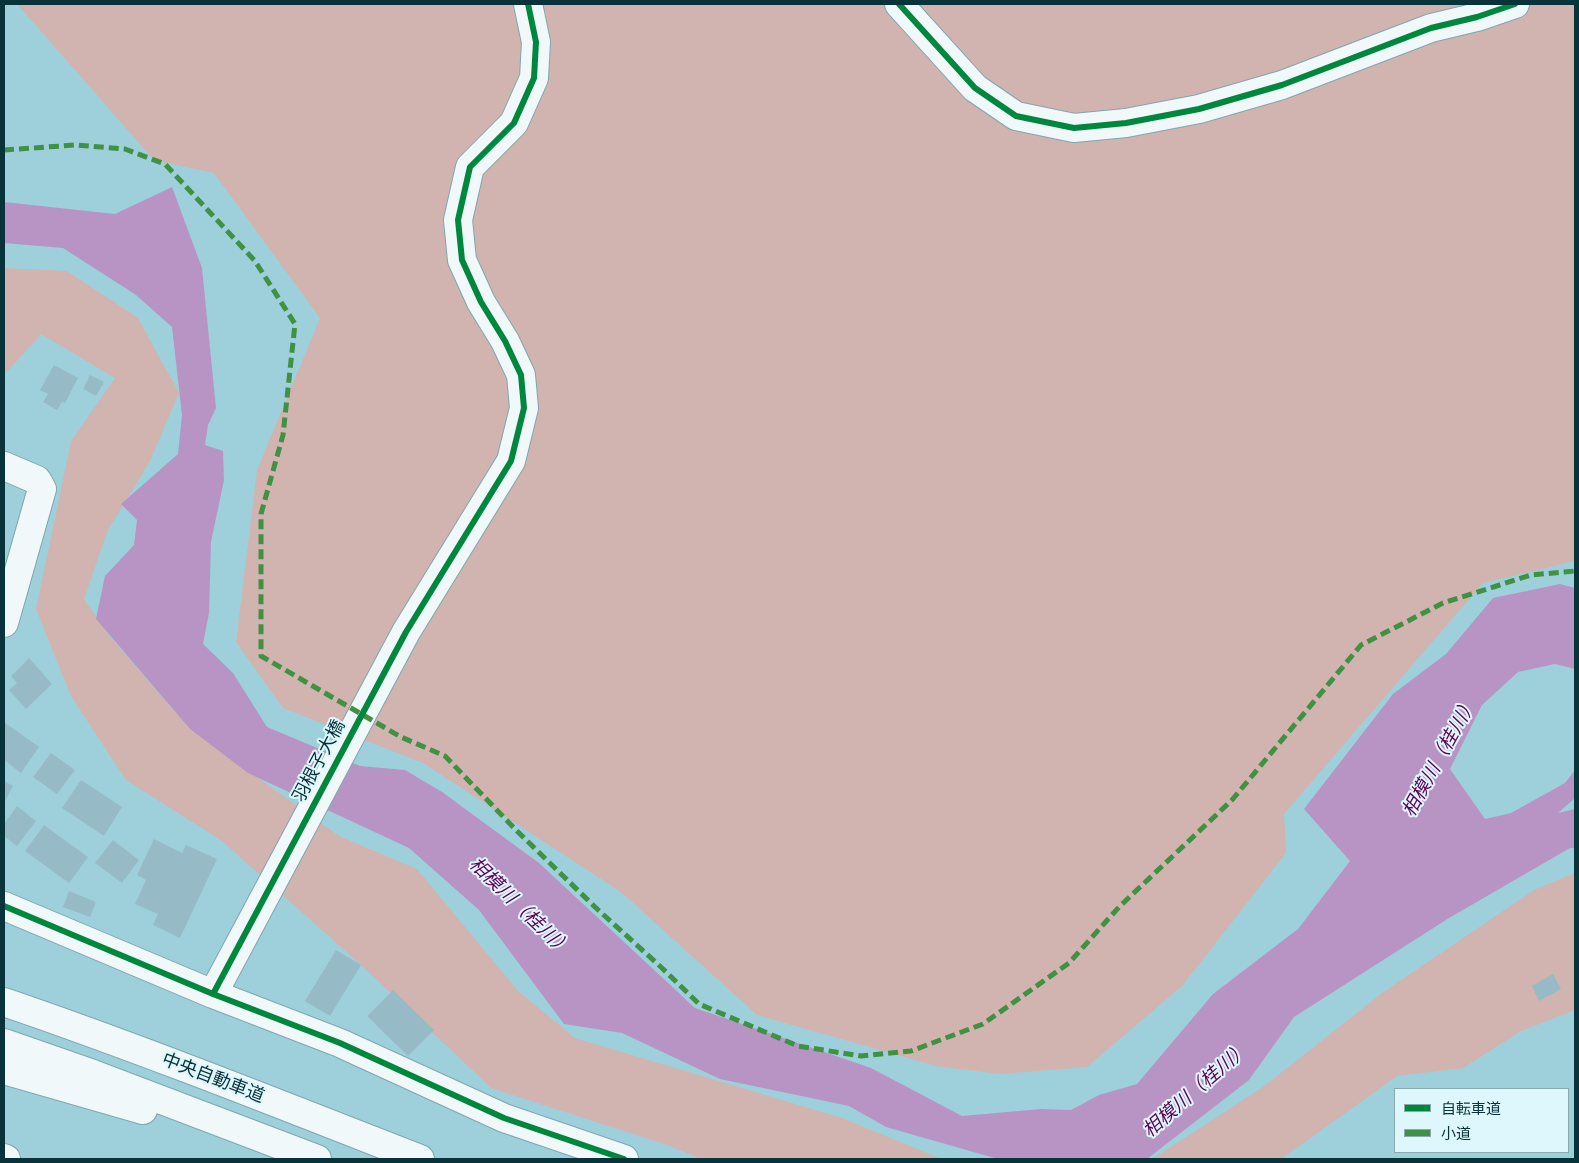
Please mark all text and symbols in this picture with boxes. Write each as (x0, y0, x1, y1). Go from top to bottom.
water label: 相模川（桂川） (1398, 693, 1482, 821)
street label: 羽根子大橋 (288, 716, 350, 806)
water label: 相模川（桂川） (464, 853, 576, 961)
water label: 相模川（桂川） (1138, 1038, 1254, 1142)
street label: 中央自動車道 (159, 1049, 267, 1107)
legend (1394, 1088, 1569, 1153)
text: 自転車道 (1441, 1102, 1501, 1117)
text: 小道 (1441, 1127, 1471, 1142)

